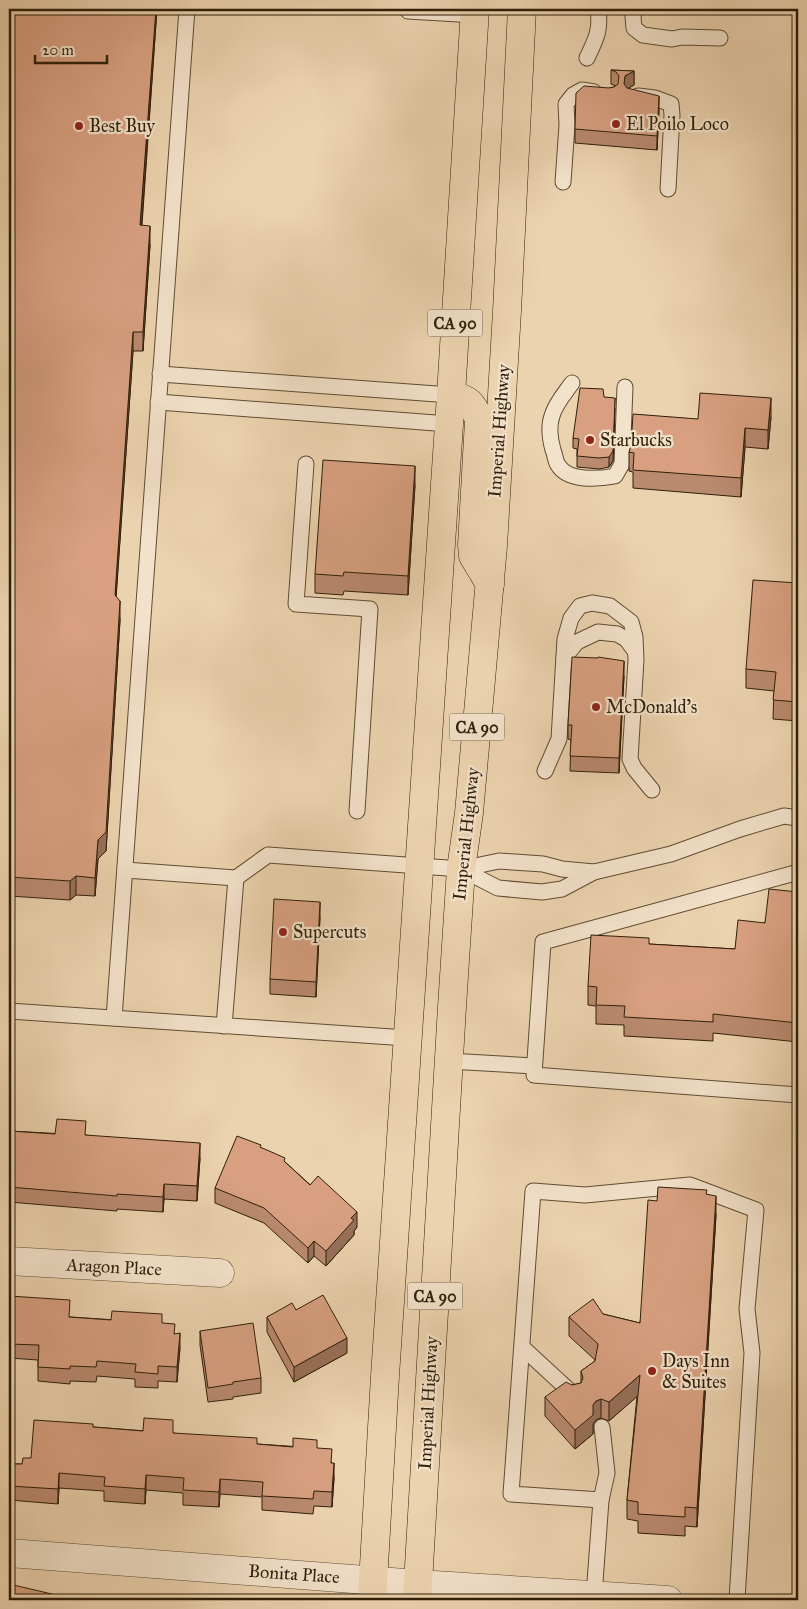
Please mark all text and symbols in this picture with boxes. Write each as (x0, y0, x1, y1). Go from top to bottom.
scale bar (35, 32, 108, 64)
text: 20 m (42, 41, 74, 59)
place label: El Poilo Loco (626, 113, 729, 135)
place label: Best Buy (89, 115, 156, 137)
marker: El Poilo Loco (610, 118, 622, 130)
marker: Best Buy (73, 120, 85, 132)
road number: CA 90 (428, 309, 482, 336)
street label: Imperial Highway (483, 363, 516, 499)
place label: Starbucks (600, 429, 672, 451)
marker: Starbucks (584, 434, 596, 446)
place label: McDonald's (606, 696, 697, 718)
marker: McDonald's (590, 701, 602, 713)
road number: CA 90 (450, 714, 504, 740)
street label: Imperial Highway (448, 766, 485, 902)
place label: Supercuts (293, 921, 366, 943)
marker: Supercuts (277, 926, 289, 938)
street label: Aragon Place (65, 1253, 162, 1281)
road number: CA 90 (408, 1282, 462, 1310)
street label: Imperial Highway (414, 1335, 444, 1470)
place label: Days Inn & Suites (662, 1350, 730, 1393)
marker: Days Inn & Suites (646, 1365, 658, 1377)
street label: Bonita Place (248, 1560, 340, 1588)

